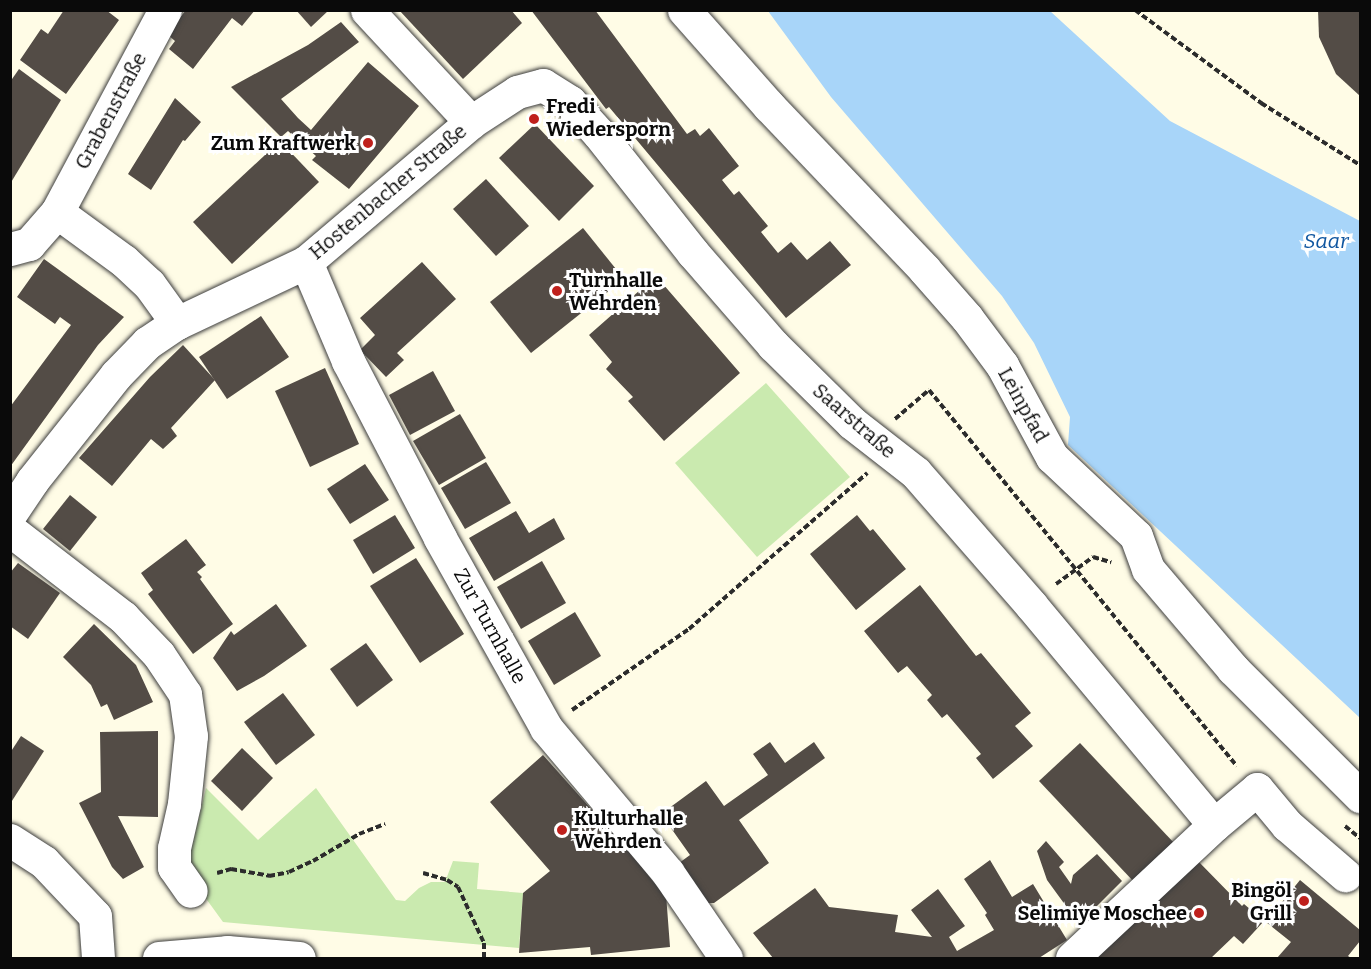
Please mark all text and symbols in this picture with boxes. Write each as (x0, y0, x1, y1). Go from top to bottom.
street label: Grabenstraße (70, 49, 152, 173)
place label: Fredi Wiedersporn (546, 95, 671, 142)
marker: Fredi Wiedersporn (527, 112, 541, 126)
street label: Hostenbacher Straße (305, 119, 471, 265)
place label: Zum Kraftwerk (211, 131, 356, 155)
marker: Zum Kraftwerk (361, 136, 375, 150)
water label: Saar (1303, 228, 1349, 254)
place label: Turnhalle Wehrden (569, 268, 663, 315)
marker: Turnhalle Wehrden (550, 284, 564, 298)
street label: Leinpfad (993, 363, 1053, 447)
street label: Saarstraße (808, 379, 900, 463)
street label: Zur Turnhalle (448, 564, 532, 688)
place label: Kulturhalle Wehrden (574, 807, 683, 854)
marker: Kulturhalle Wehrden (555, 823, 569, 837)
place label: Bingöl Grill (1231, 878, 1292, 925)
marker: Bingöl Grill (1297, 894, 1311, 908)
place label: Selimiye Moschee (1018, 901, 1187, 925)
marker: Selimiye Moschee (1192, 906, 1206, 920)

